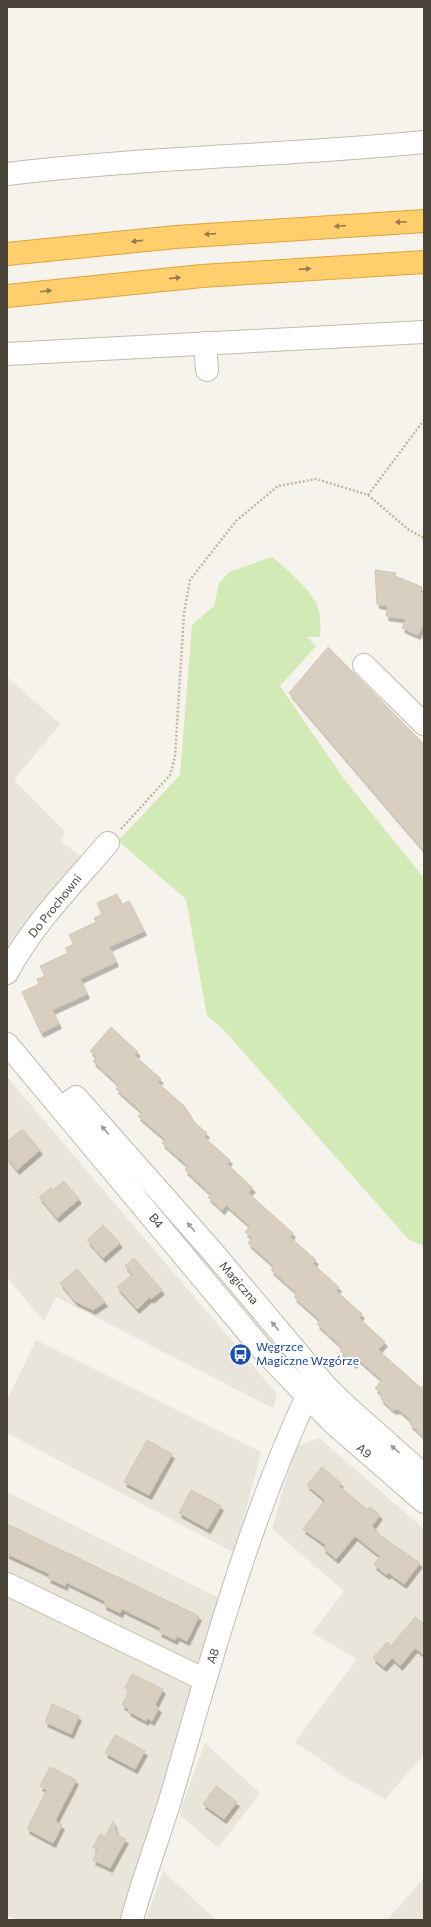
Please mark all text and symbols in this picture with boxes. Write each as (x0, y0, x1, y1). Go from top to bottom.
one-way arrow (394, 219, 407, 225)
one-way arrow (334, 222, 346, 229)
one-way arrow (204, 231, 216, 238)
one-way arrow (131, 237, 143, 244)
one-way arrow (299, 266, 312, 272)
one-way arrow (169, 275, 181, 282)
one-way arrow (40, 288, 52, 295)
street label: Do Prochowni (25, 871, 84, 940)
one-way arrow (100, 1125, 109, 1135)
street label: B4 (147, 1210, 167, 1231)
one-way arrow (186, 1222, 195, 1232)
street label: Magiczna (217, 1258, 262, 1307)
one-way arrow (271, 1321, 280, 1331)
place label: Węgrzce Magiczne Wzgórze (256, 1339, 359, 1367)
bus stop icon: Węgrzce Magiczne Wzgórze (228, 1341, 254, 1367)
street label: A9 (354, 1440, 375, 1461)
one-way arrow (389, 1445, 400, 1454)
street label: A8 (203, 1646, 221, 1665)

